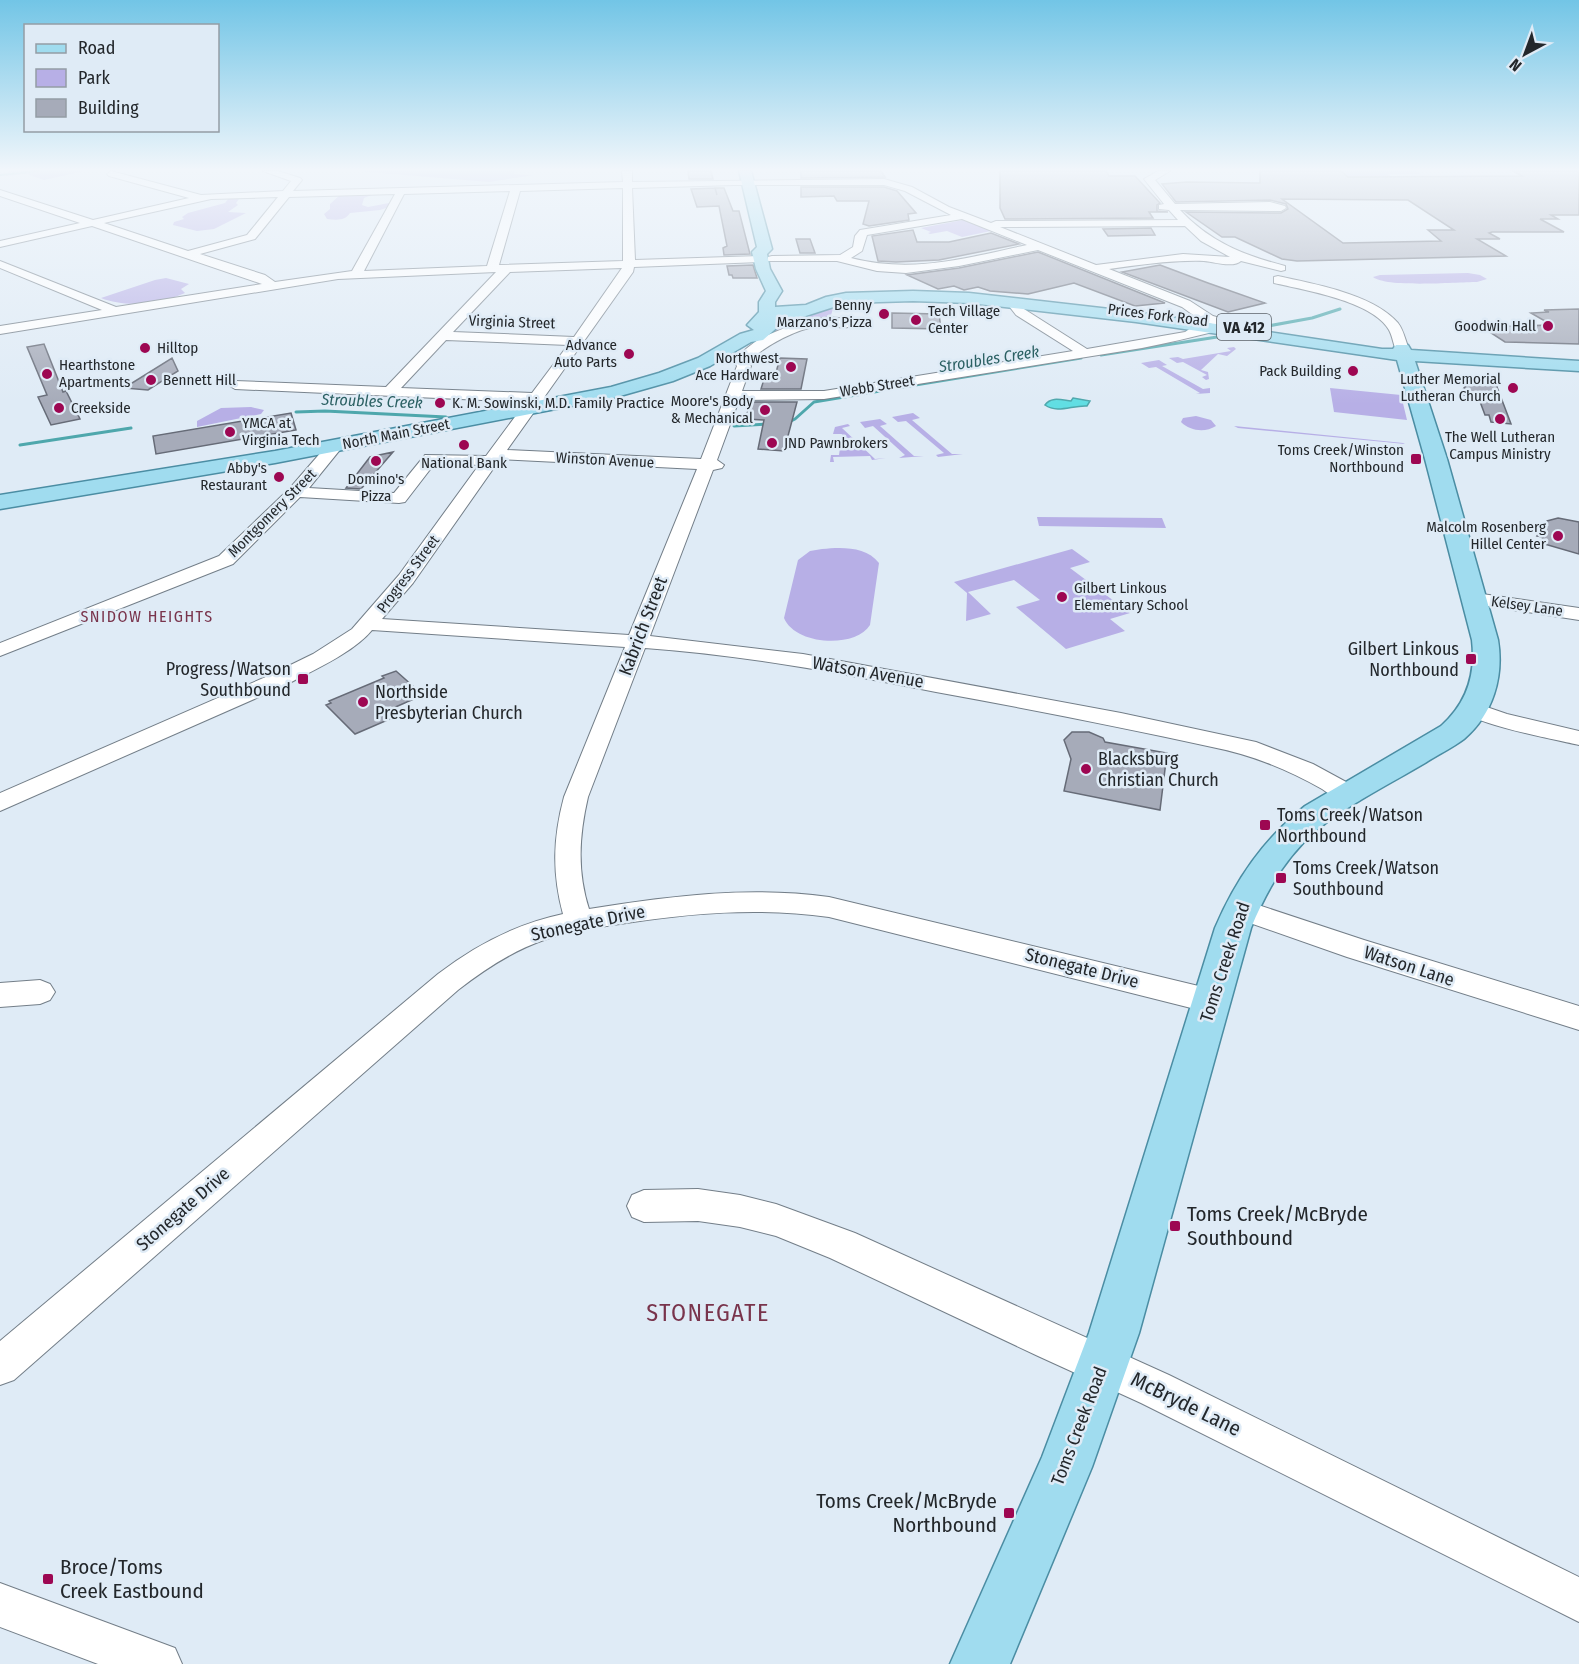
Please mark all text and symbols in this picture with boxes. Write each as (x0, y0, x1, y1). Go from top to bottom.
legend (24, 24, 219, 132)
north arrow (1495, 24, 1555, 84)
text: Road (78, 37, 115, 59)
text: N (1506, 55, 1525, 75)
text: Park (78, 67, 111, 89)
text: Building (78, 97, 139, 119)
place label: Benny Marzano's Pizza (777, 296, 872, 331)
street label: Prices Fork Road (1107, 300, 1209, 330)
place label: Tech Village Center (928, 302, 1000, 337)
marker: Benny Marzano's Pizza (877, 307, 891, 321)
street label: Virginia Street (468, 311, 556, 333)
marker: Tech Village Center (909, 313, 923, 327)
road number: VA 412 (1217, 314, 1271, 340)
place label: Goodwin Hall (1454, 317, 1536, 335)
marker: Goodwin Hall (1541, 319, 1555, 333)
place label: Advance Auto Parts (554, 336, 617, 371)
place label: Hilltop (157, 339, 198, 357)
marker: Hilltop (138, 341, 152, 355)
water label: Stroubles Creek (936, 342, 1041, 376)
marker: Advance Auto Parts (622, 347, 636, 361)
place label: Northwest Ace Hardware (696, 349, 779, 384)
place label: Hearthstone Apartments (59, 356, 135, 391)
marker: Northwest Ace Hardware (784, 360, 798, 374)
place label: Pack Building (1259, 362, 1341, 380)
marker: Pack Building (1346, 364, 1360, 378)
marker: Hearthstone Apartments (40, 367, 54, 381)
place label: Luther Memorial Lutheran Church (1400, 370, 1501, 405)
place label: Bennett Hill (163, 371, 236, 389)
street label: Webb Street (839, 371, 915, 401)
marker: Bennett Hill (144, 373, 158, 387)
marker: Luther Memorial Lutheran Church (1506, 381, 1520, 395)
water label: Stroubles Creek (320, 390, 423, 412)
place label: Moore's Body & Mechanical (671, 392, 753, 427)
place label: K. M. Sowinski, M.D. Family Practice (452, 394, 664, 412)
marker: K. M. Sowinski, M.D. Family Practice (433, 396, 447, 410)
place label: Creekside (71, 399, 131, 417)
marker: Creekside (52, 401, 66, 415)
marker: Moore's Body & Mechanical (758, 403, 772, 417)
marker: The Well Lutheran Campus Ministry (1493, 412, 1507, 426)
place label: YMCA at Virginia Tech (242, 414, 320, 449)
street label: North Main Street (341, 415, 451, 453)
marker: YMCA at Virginia Tech (223, 425, 237, 439)
place label: The Well Lutheran Campus Ministry (1445, 428, 1555, 463)
place label: JND Pawnbrokers (784, 434, 888, 452)
marker: JND Pawnbrokers (765, 436, 779, 450)
marker: National Bank (457, 438, 471, 452)
place label: Toms Creek/Winston Northbound (1278, 441, 1404, 476)
street label: Winston Avenue (555, 448, 655, 472)
marker: Toms Creek/Winston Northbound (1409, 452, 1423, 466)
marker: Domino's Pizza (369, 454, 383, 468)
place label: National Bank (421, 454, 507, 472)
place label: Abby's Restaurant (200, 459, 267, 494)
street label: Montgomery Street (224, 465, 320, 561)
marker: Abby's Restaurant (272, 470, 286, 484)
place label: Domino's Pizza (348, 470, 404, 505)
place label: Malcolm Rosenberg Hillel Center (1426, 518, 1547, 553)
marker: Malcolm Rosenberg Hillel Center (1551, 529, 1565, 543)
street label: Progress Street (373, 532, 443, 616)
street label: Kabrich Street (614, 573, 672, 679)
place label: Gilbert Linkous Elementary School (1074, 579, 1188, 614)
marker: Gilbert Linkous Elementary School (1055, 590, 1069, 604)
street label: Kelsey Lane (1490, 592, 1564, 620)
district label: SNIDOW HEIGHTS (80, 607, 214, 626)
place label: Gilbert Linkous Northbound (1348, 638, 1459, 681)
street label: Watson Avenue (811, 651, 925, 693)
marker: Gilbert Linkous Northbound (1464, 652, 1478, 666)
place label: Progress/Watson Southbound (166, 658, 291, 701)
marker: Progress/Watson Southbound (296, 672, 310, 686)
place label: Northside Presbyterian Church (375, 681, 523, 724)
marker: Northside Presbyterian Church (356, 695, 370, 709)
place label: Blacksburg Christian Church (1098, 748, 1219, 791)
marker: Blacksburg Christian Church (1079, 762, 1093, 776)
place label: Toms Creek/Watson Northbound (1277, 804, 1423, 847)
marker: Toms Creek/Watson Northbound (1258, 818, 1272, 832)
place label: Toms Creek/Watson Southbound (1293, 857, 1439, 900)
marker: Toms Creek/Watson Southbound (1274, 871, 1288, 885)
street label: Toms Creek Road (1195, 899, 1255, 1025)
street label: Stonegate Drive (529, 900, 647, 946)
street label: Watson Lane (1361, 941, 1457, 991)
street label: Stonegate Drive (1023, 943, 1141, 993)
street label: Stonegate Drive (132, 1163, 234, 1255)
place label: Toms Creek/McBryde Southbound (1187, 1201, 1368, 1251)
marker: Toms Creek/McBryde Southbound (1168, 1219, 1182, 1233)
district label: STONEGATE (646, 1299, 770, 1327)
street label: Toms Creek Road (1046, 1364, 1112, 1488)
street label: McBryde Lane (1127, 1366, 1245, 1442)
place label: Toms Creek/McBryde Northbound (816, 1488, 997, 1538)
marker: Toms Creek/McBryde Northbound (1002, 1506, 1016, 1520)
place label: Broce/Toms Creek Eastbound (60, 1554, 204, 1604)
marker: Broce/Toms Creek Eastbound (41, 1572, 55, 1586)

